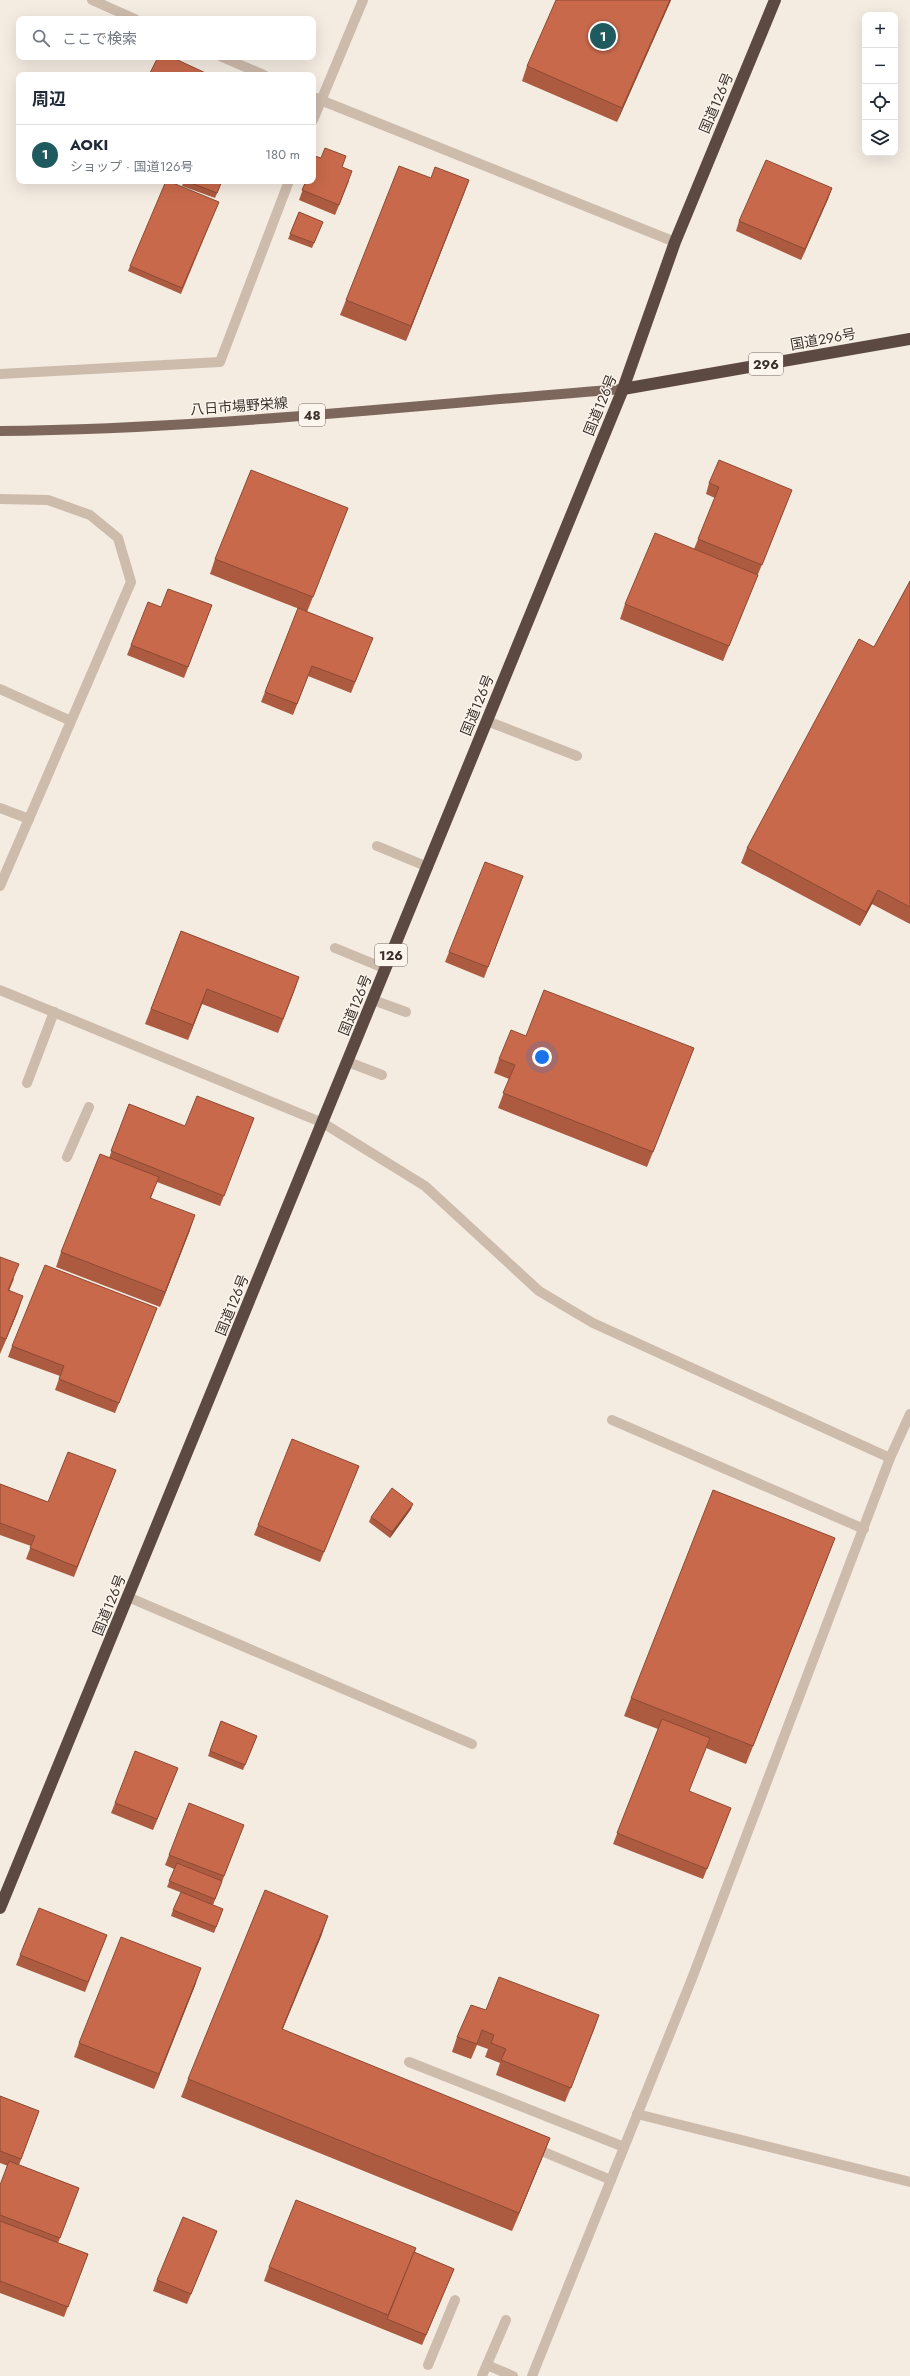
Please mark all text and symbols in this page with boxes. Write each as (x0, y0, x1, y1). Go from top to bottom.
map controls (862, 12, 898, 156)
button: + (862, 12, 898, 48)
search box (16, 16, 316, 60)
pin: 1 (590, 21, 616, 51)
icon: search (30, 27, 52, 49)
text: ここで検索 (62, 28, 137, 50)
button: − (862, 48, 898, 84)
street label: 国道126号 (694, 69, 738, 137)
button: locate (862, 84, 898, 120)
text: 周辺 (32, 87, 66, 111)
button: layers (862, 120, 898, 156)
text: AOKI (70, 134, 108, 156)
text: 1 (42, 145, 48, 164)
text: 180 m (265, 145, 300, 164)
text: ショップ · 国道126号 (70, 157, 193, 176)
street label: 国道296号 (789, 323, 857, 355)
road number: 296 (749, 353, 783, 375)
street label: 国道126号 (579, 371, 621, 439)
street label: 八日市場野栄線 (189, 393, 289, 419)
road number: 48 (299, 404, 325, 426)
street label: 国道126号 (456, 671, 498, 739)
road number: 126 (375, 944, 407, 966)
street label: 国道126号 (334, 971, 376, 1039)
your location (532, 1047, 552, 1067)
street label: 国道126号 (211, 1271, 253, 1339)
street label: 国道126号 (88, 1571, 130, 1639)

